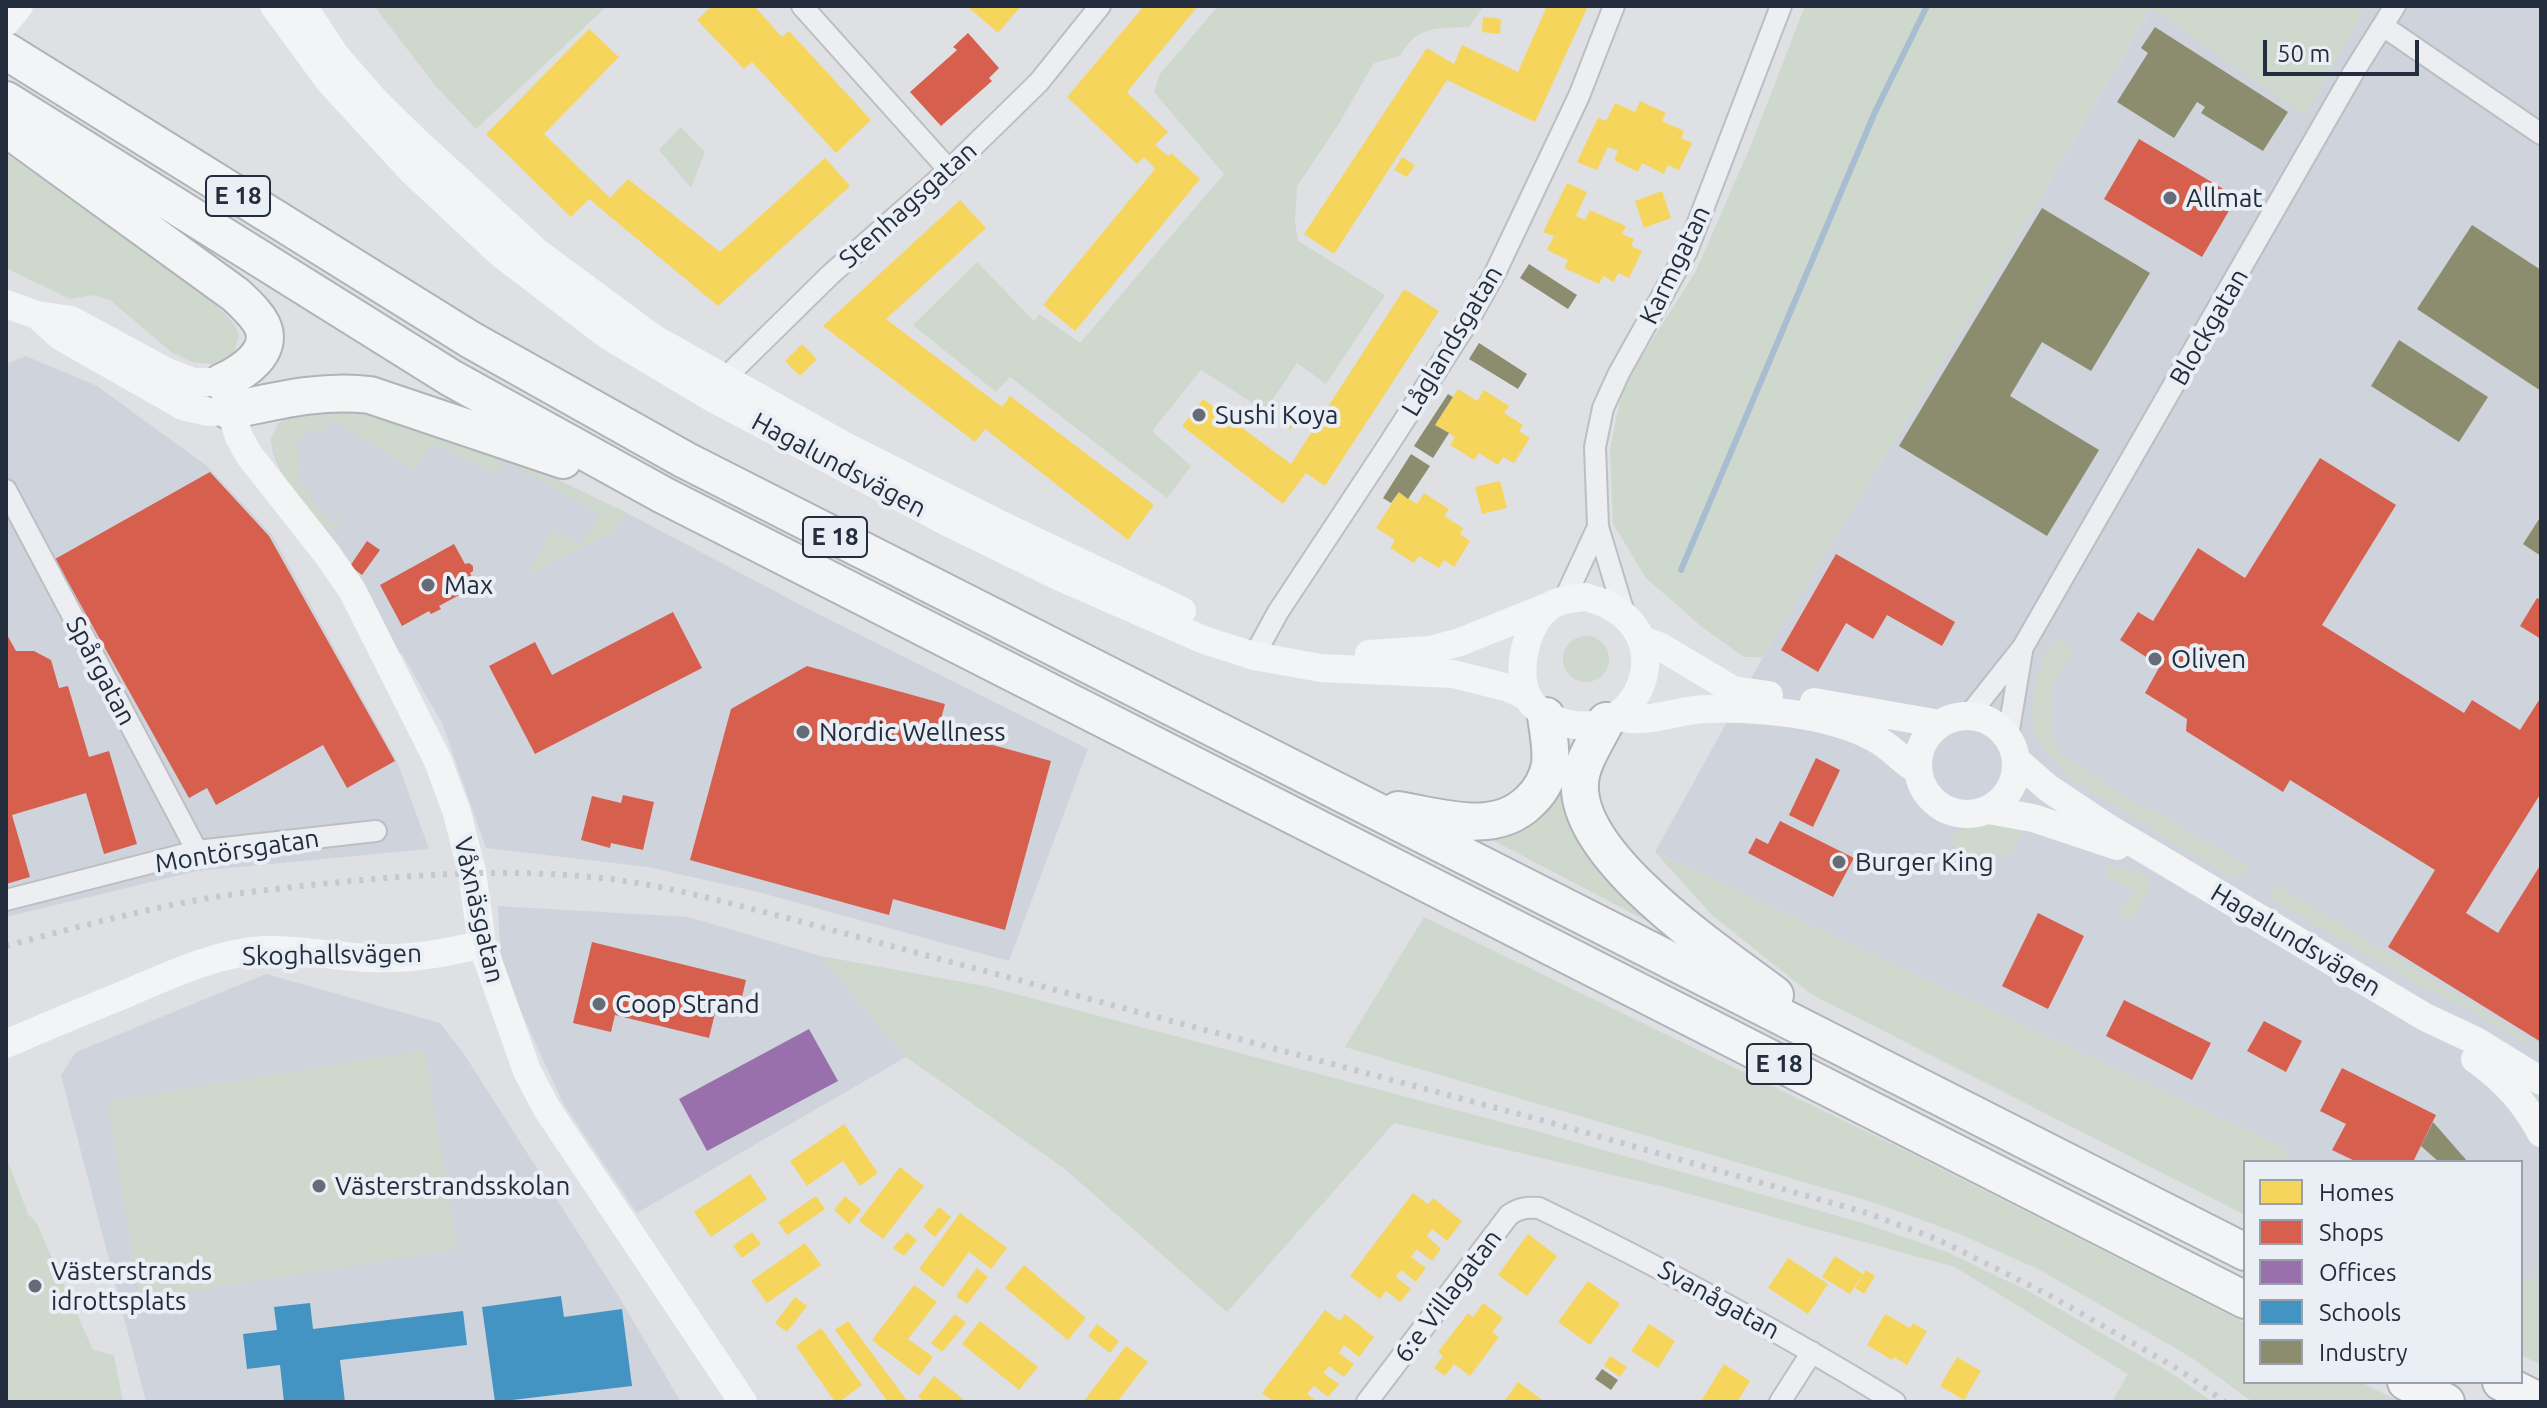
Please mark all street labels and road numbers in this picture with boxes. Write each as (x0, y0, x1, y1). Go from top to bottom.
street label: Stenhagsgatan (833, 135, 983, 275)
road number: E 18 (206, 176, 270, 216)
street label: Karmgatan (1633, 201, 1717, 329)
street label: Låglandsgatan (1395, 260, 1509, 422)
street label: Blockgatan (2163, 263, 2255, 391)
street label: Hagalundsvägen (746, 406, 932, 524)
road number: E 18 (803, 517, 867, 557)
street label: Spårgatan (59, 611, 143, 731)
street label: Montörsgatan (153, 823, 321, 879)
street label: Våxnäsgatan (447, 834, 511, 986)
street label: Hagalundsvägen (2205, 877, 2387, 1003)
street label: Skoghallsvägen (242, 938, 422, 972)
road number: E 18 (1747, 1044, 1811, 1084)
street label: 6:e Villagatan (1388, 1223, 1508, 1369)
street label: Svanågatan (1653, 1254, 1785, 1346)

